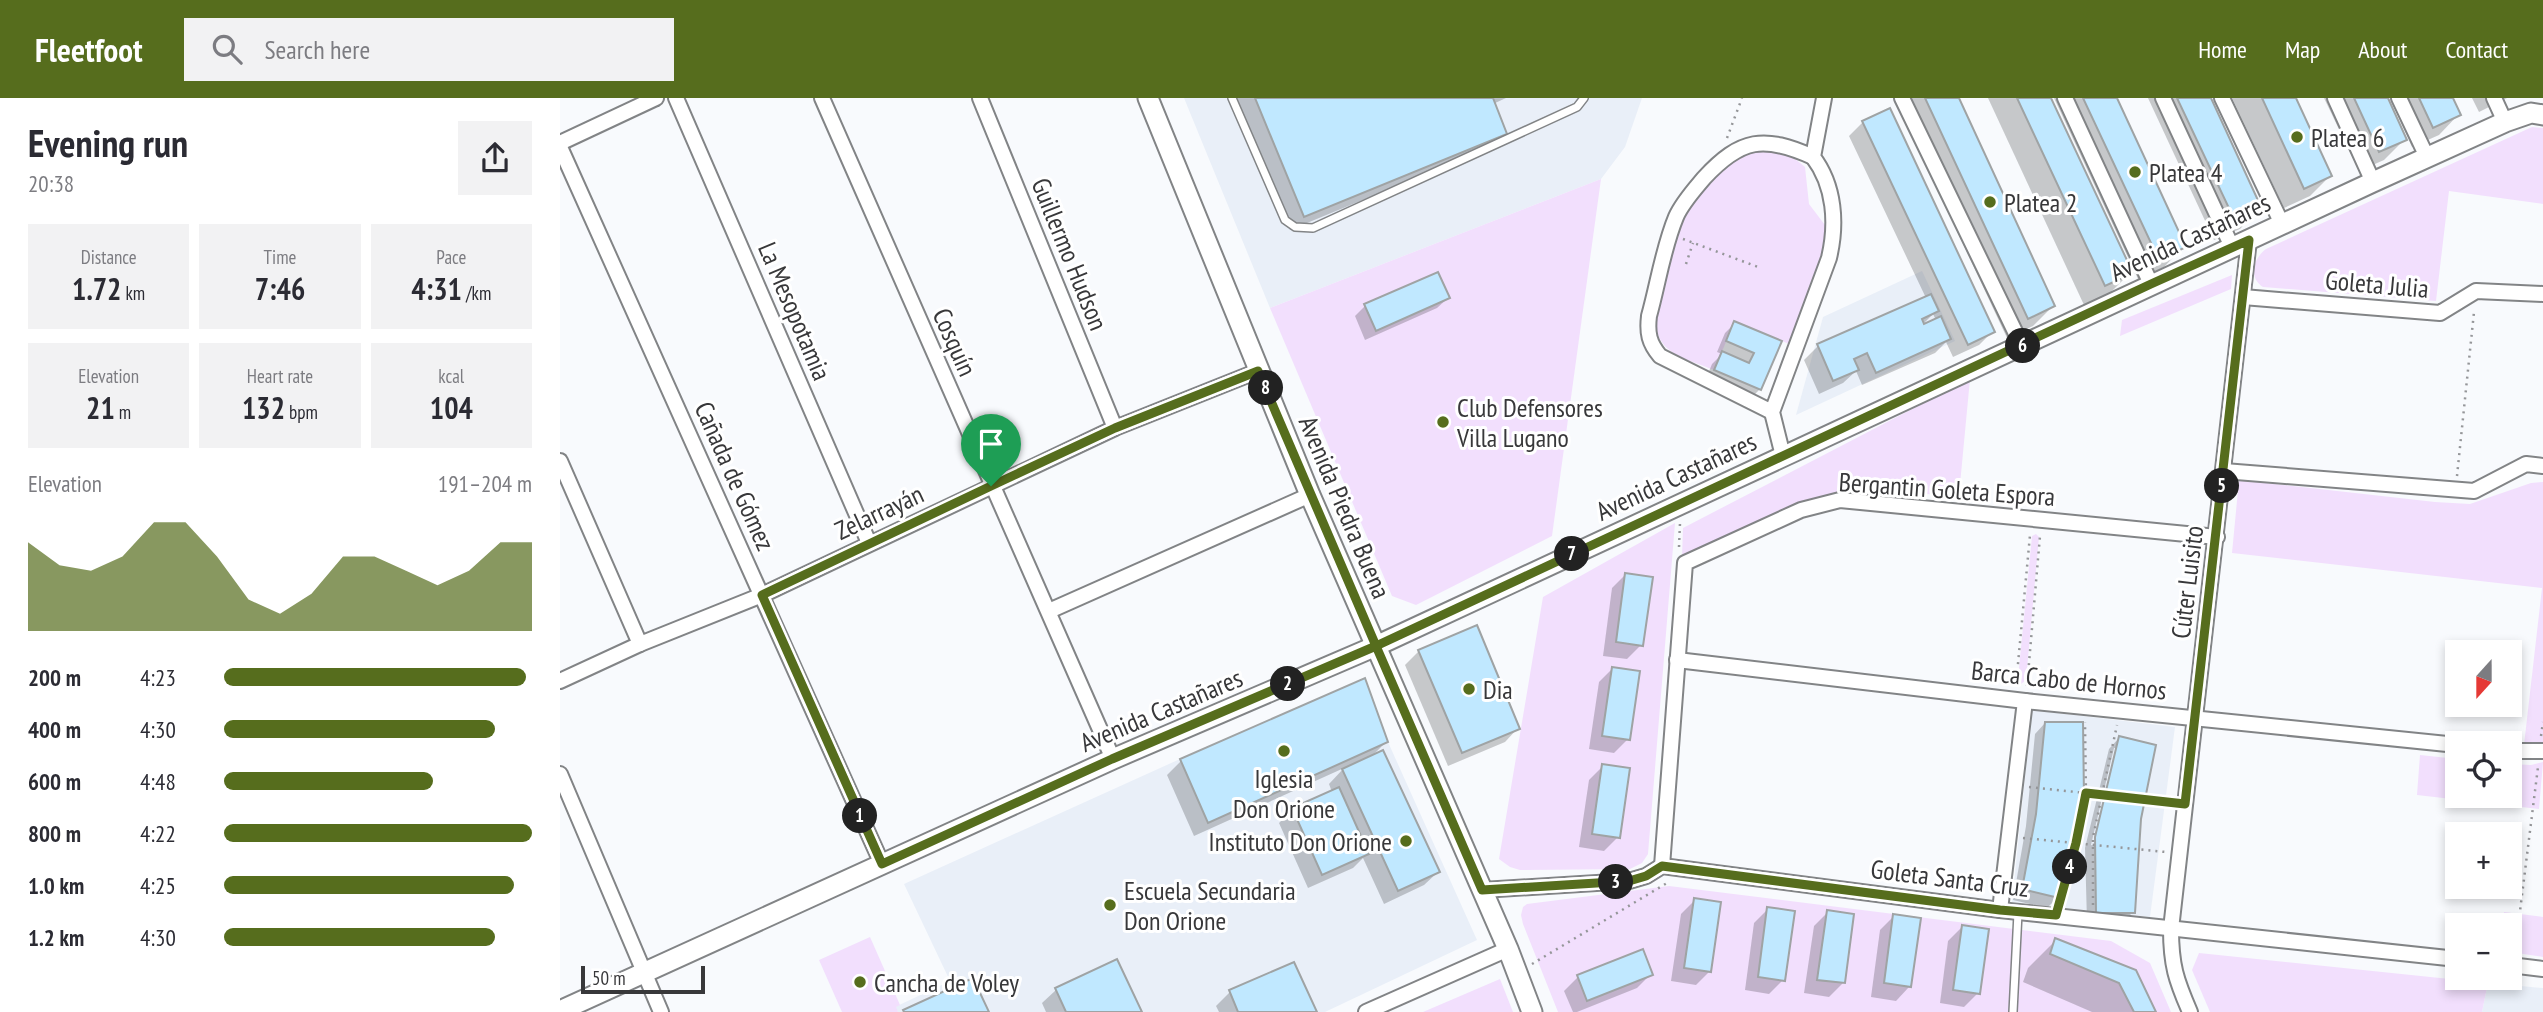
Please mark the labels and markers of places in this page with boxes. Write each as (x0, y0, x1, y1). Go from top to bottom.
place label: Platea 6 (2311, 121, 2384, 154)
marker: Platea 6 (2289, 129, 2305, 145)
place label: Platea 4 (2149, 156, 2223, 189)
marker: Platea 4 (2127, 164, 2143, 180)
place label: Platea 2 (2004, 186, 2077, 219)
marker: Platea 2 (1982, 194, 1998, 210)
pin: 6 (2006, 328, 2040, 364)
pin: 8 (1248, 370, 1284, 406)
place label: Club Defensores Villa Lugano (1456, 391, 1603, 454)
pin (961, 414, 1021, 486)
marker: Club Defensores Villa Lugano (1435, 414, 1451, 430)
pin: 5 (2204, 468, 2240, 504)
pin: 7 (1555, 536, 1590, 572)
pin: 2 (1270, 666, 1306, 702)
place label: Dia (1483, 673, 1513, 706)
marker: Dia (1461, 681, 1477, 697)
marker: Iglesia Don Orione (1276, 743, 1292, 759)
place label: Iglesia Don Orione (1233, 762, 1335, 825)
pin: 1 (842, 798, 878, 834)
place label: Instituto Don Orione (1209, 825, 1392, 858)
marker: Instituto Don Orione (1398, 833, 1414, 849)
pin: 4 (2052, 850, 2088, 884)
pin: 3 (1598, 864, 1634, 900)
place label: Escuela Secundaria Don Orione (1124, 874, 1296, 937)
marker: Escuela Secundaria Don Orione (1102, 897, 1118, 913)
place label: Cancha de Voley (874, 966, 1019, 999)
marker: Cancha de Voley (852, 974, 868, 990)

